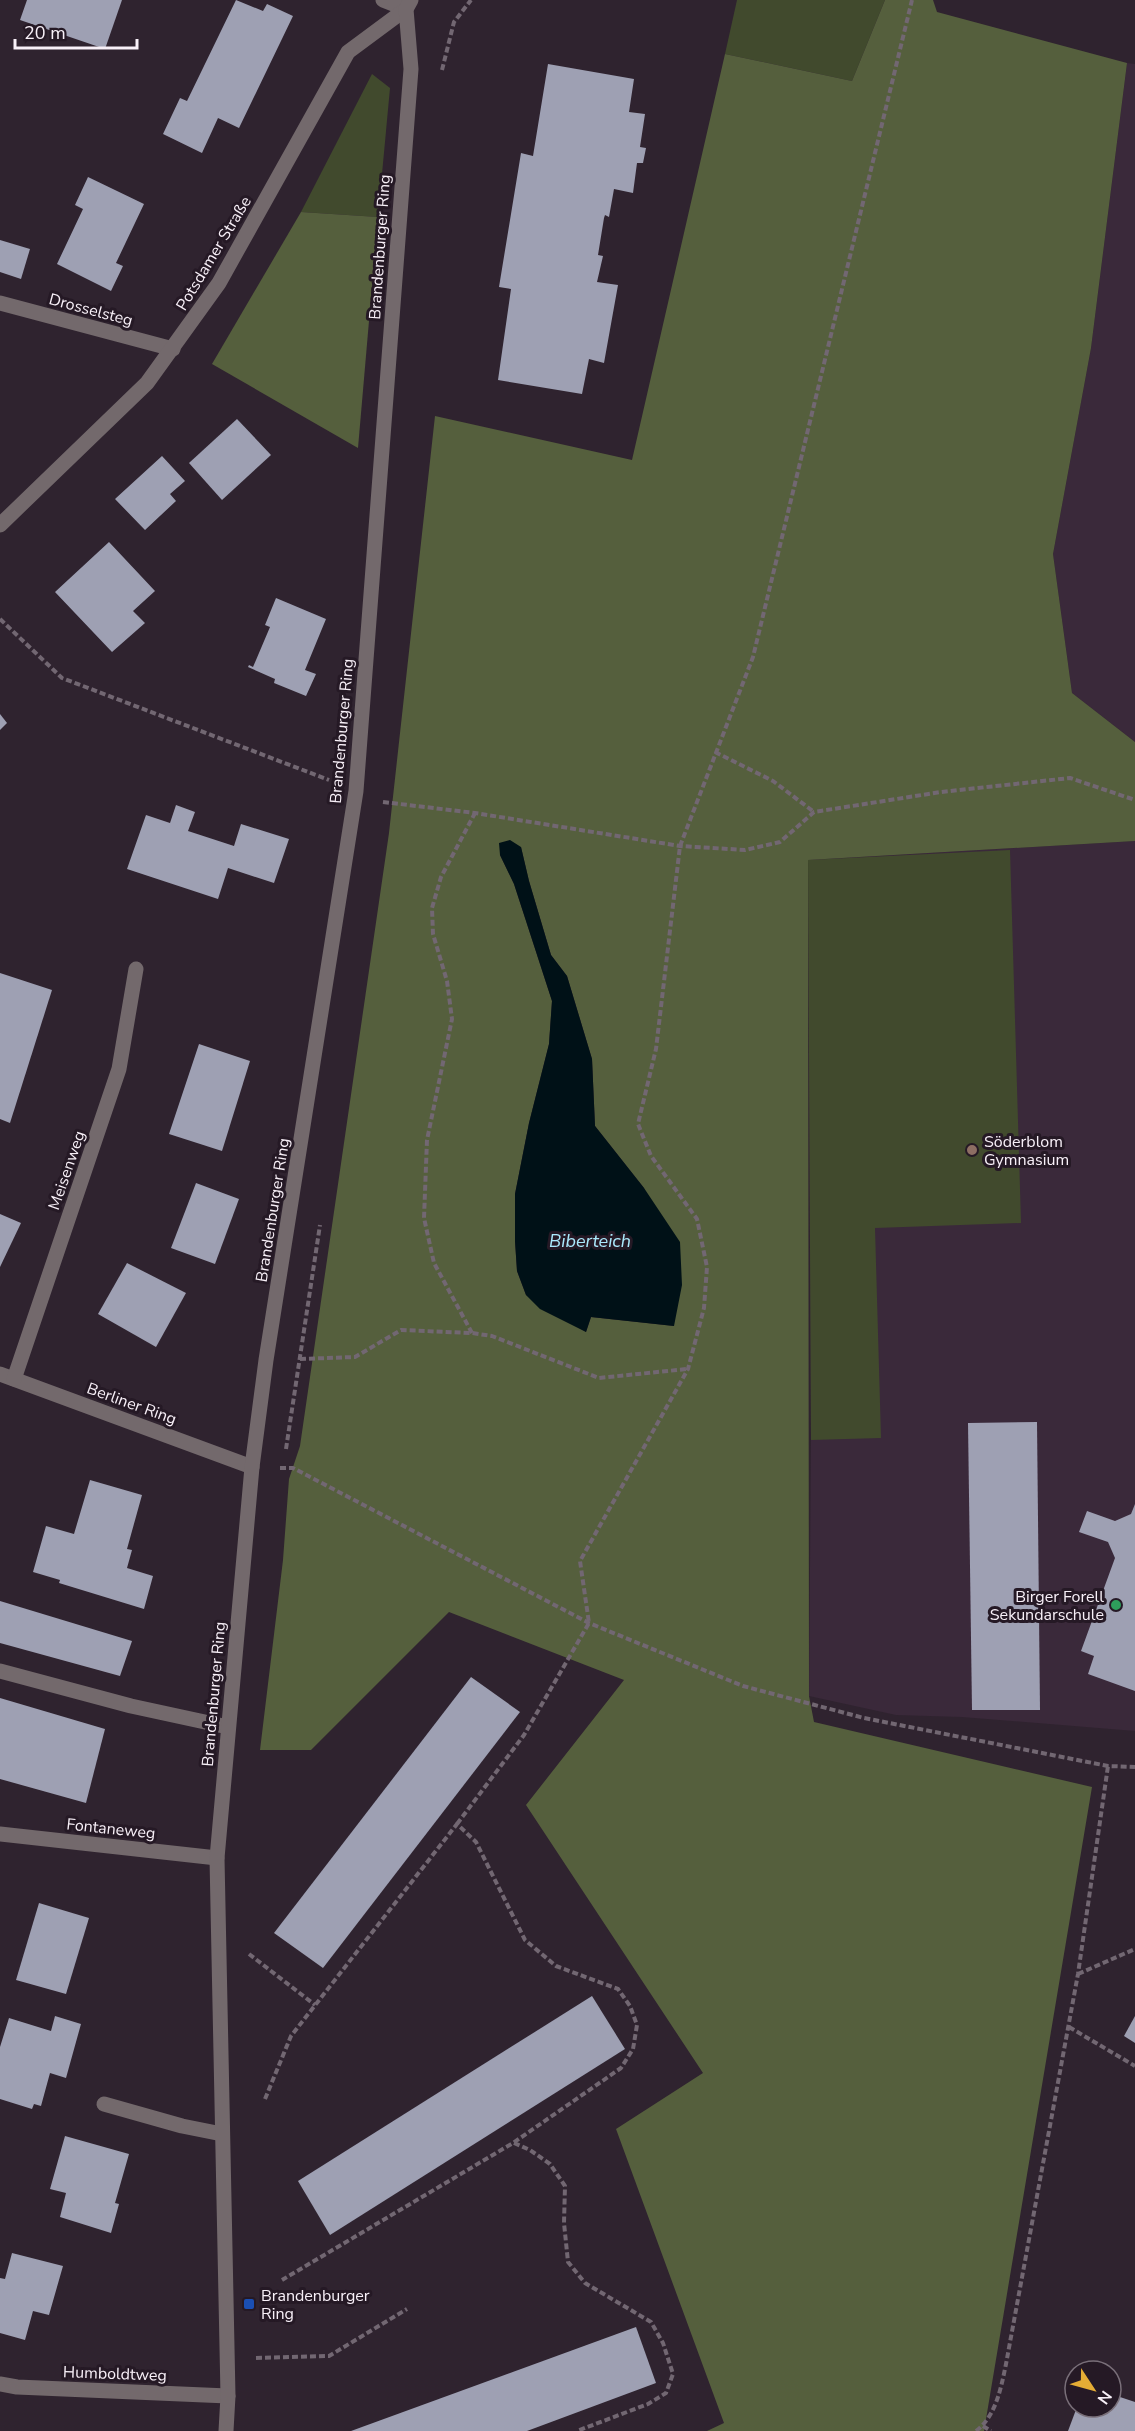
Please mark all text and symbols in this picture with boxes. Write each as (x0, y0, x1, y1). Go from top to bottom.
scale bar (15, 12, 136, 50)
text: 20 m (24, 21, 66, 45)
street label: Brandenburger Ring (364, 174, 396, 320)
street label: Potsdamer Straße (171, 192, 257, 315)
street label: Drosselsteg (46, 288, 135, 332)
street label: Brandenburger Ring (325, 658, 359, 805)
street label: Meisenweg (43, 1128, 91, 1213)
place label: Söderblom Gymnasium (984, 1131, 1069, 1171)
street label: Brandenburger Ring (251, 1137, 295, 1284)
marker: Söderblom Gymnasium (965, 1143, 979, 1157)
water label: Biberteich (549, 1229, 631, 1253)
street label: Berliner Ring (84, 1378, 180, 1430)
place label: Birger Forell Sekundarschule (990, 1586, 1104, 1626)
marker: Birger Forell Sekundarschule (1109, 1598, 1123, 1612)
street label: Brandenburger Ring (197, 1621, 231, 1768)
street label: Fontaneweg (65, 1813, 156, 1845)
place label: Brandenburger Ring (261, 2285, 370, 2325)
marker: Brandenburger Ring (242, 2297, 256, 2311)
north arrow (1063, 2359, 1123, 2419)
street label: Humboldtweg (63, 2361, 167, 2387)
text: N (1092, 2386, 1117, 2409)

